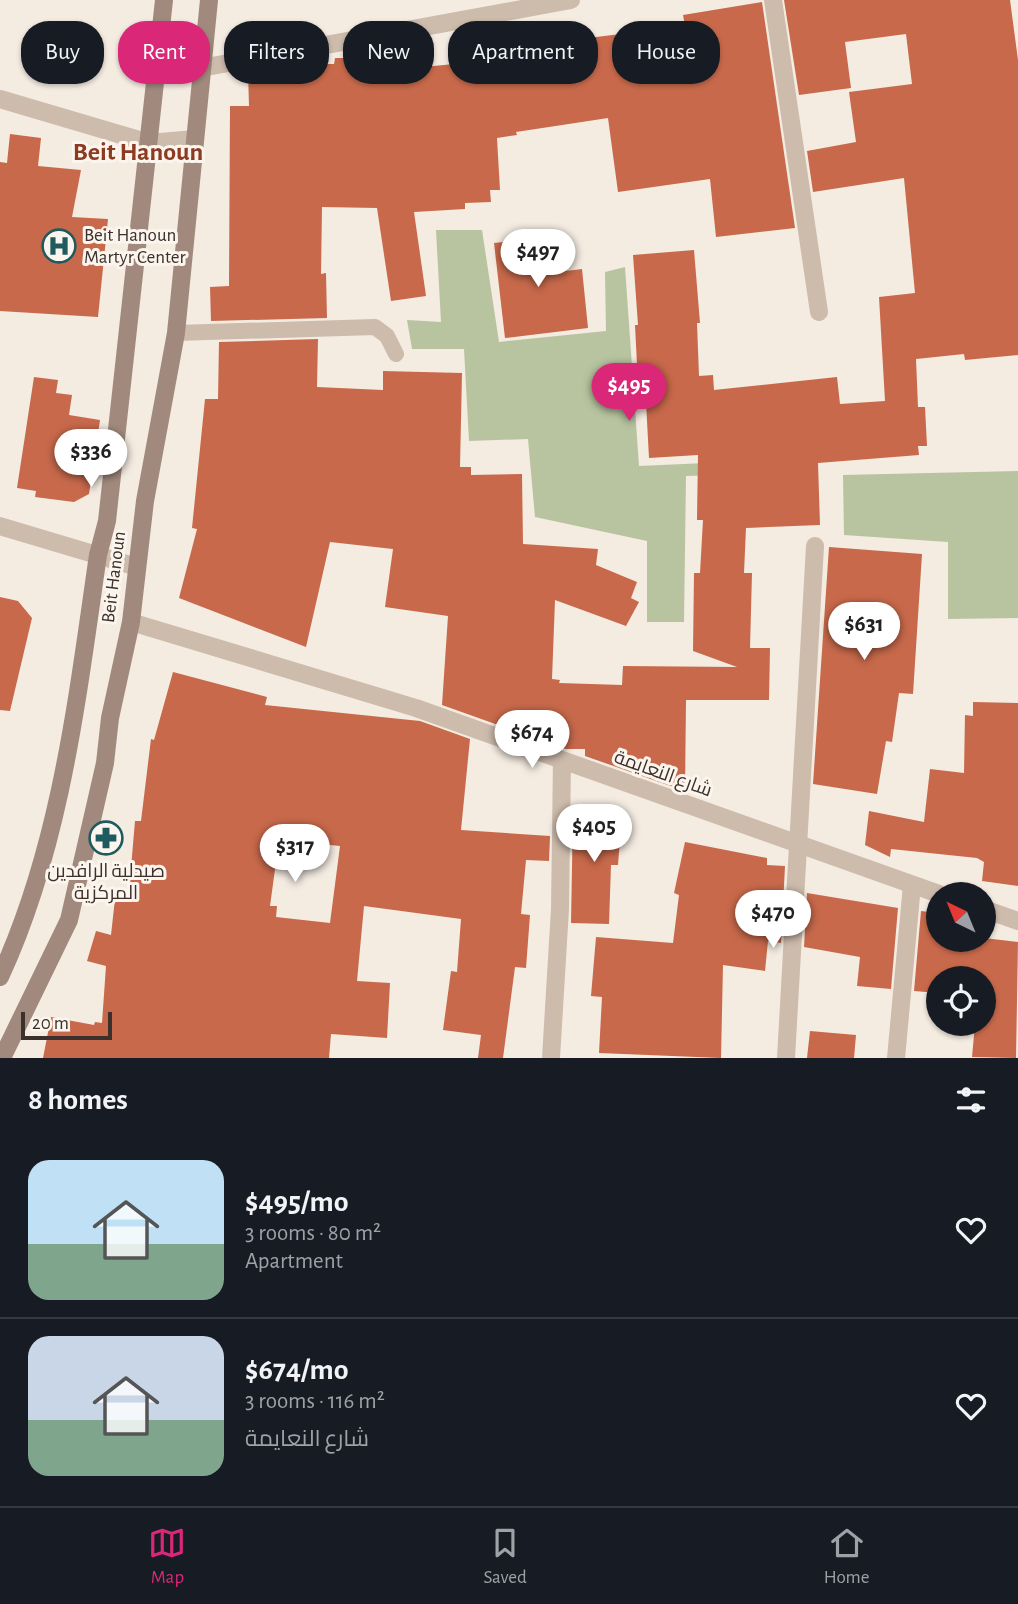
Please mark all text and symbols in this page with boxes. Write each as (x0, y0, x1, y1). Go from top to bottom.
chip: Buy (21, 21, 104, 84)
chip: Rent (118, 21, 210, 84)
chip: Filters (224, 21, 329, 84)
chip: New (343, 21, 434, 84)
chip: Apartment (448, 21, 598, 84)
chip: House (612, 21, 720, 84)
district label: Beit Hanoun (73, 139, 203, 165)
place label: Beit Hanoun Martyr Center (84, 226, 186, 267)
hospital icon: Beit Hanoun Martyr Center (40, 227, 78, 265)
pin: $497 (497, 230, 579, 289)
text: $497 (517, 240, 559, 263)
pin: $495 (588, 364, 670, 423)
text: $495 (608, 374, 650, 397)
pin: $336 (50, 430, 132, 489)
text: $336 (70, 440, 112, 463)
street label: Beit Hanoun (99, 530, 129, 624)
pin: $631 (823, 602, 905, 662)
text: $631 (844, 613, 884, 636)
pin: $674 (491, 710, 573, 770)
text: $674 (511, 721, 553, 744)
street label: شارع النعايمة (611, 747, 715, 803)
pin: $405 (553, 804, 635, 864)
text: $405 (572, 815, 616, 838)
pharmacy icon: صيدلية الرافدين المركزية (87, 819, 125, 857)
pin: $317 (254, 824, 336, 884)
text: $317 (276, 835, 314, 858)
place label: صيدلية الرافدين المركزية (47, 862, 165, 904)
north arrow (926, 882, 996, 952)
map controls (926, 882, 996, 1036)
pin: $470 (732, 890, 814, 950)
text: $470 (751, 901, 795, 924)
button: locate (926, 966, 996, 1036)
scale bar (21, 1009, 112, 1041)
text: 20 m (32, 1014, 69, 1033)
icon: filters (952, 1081, 990, 1119)
text: 8 homes (28, 1085, 128, 1115)
text: $495/mo (245, 1187, 349, 1217)
icon: home (84, 1188, 168, 1272)
icon: heart (952, 1211, 990, 1249)
text: 3 rooms · 80 m² (245, 1222, 381, 1245)
text: Apartment (245, 1250, 343, 1273)
text: $674/mo (245, 1355, 349, 1385)
icon: home (84, 1364, 168, 1448)
icon: heart (952, 1387, 990, 1425)
text: 3 rooms · 116 m² (245, 1390, 385, 1413)
text: شارع النعايمة (245, 1428, 369, 1451)
tab: Map (148, 1524, 186, 1589)
tab: Saved (483, 1524, 527, 1589)
tab: Home (824, 1524, 870, 1589)

